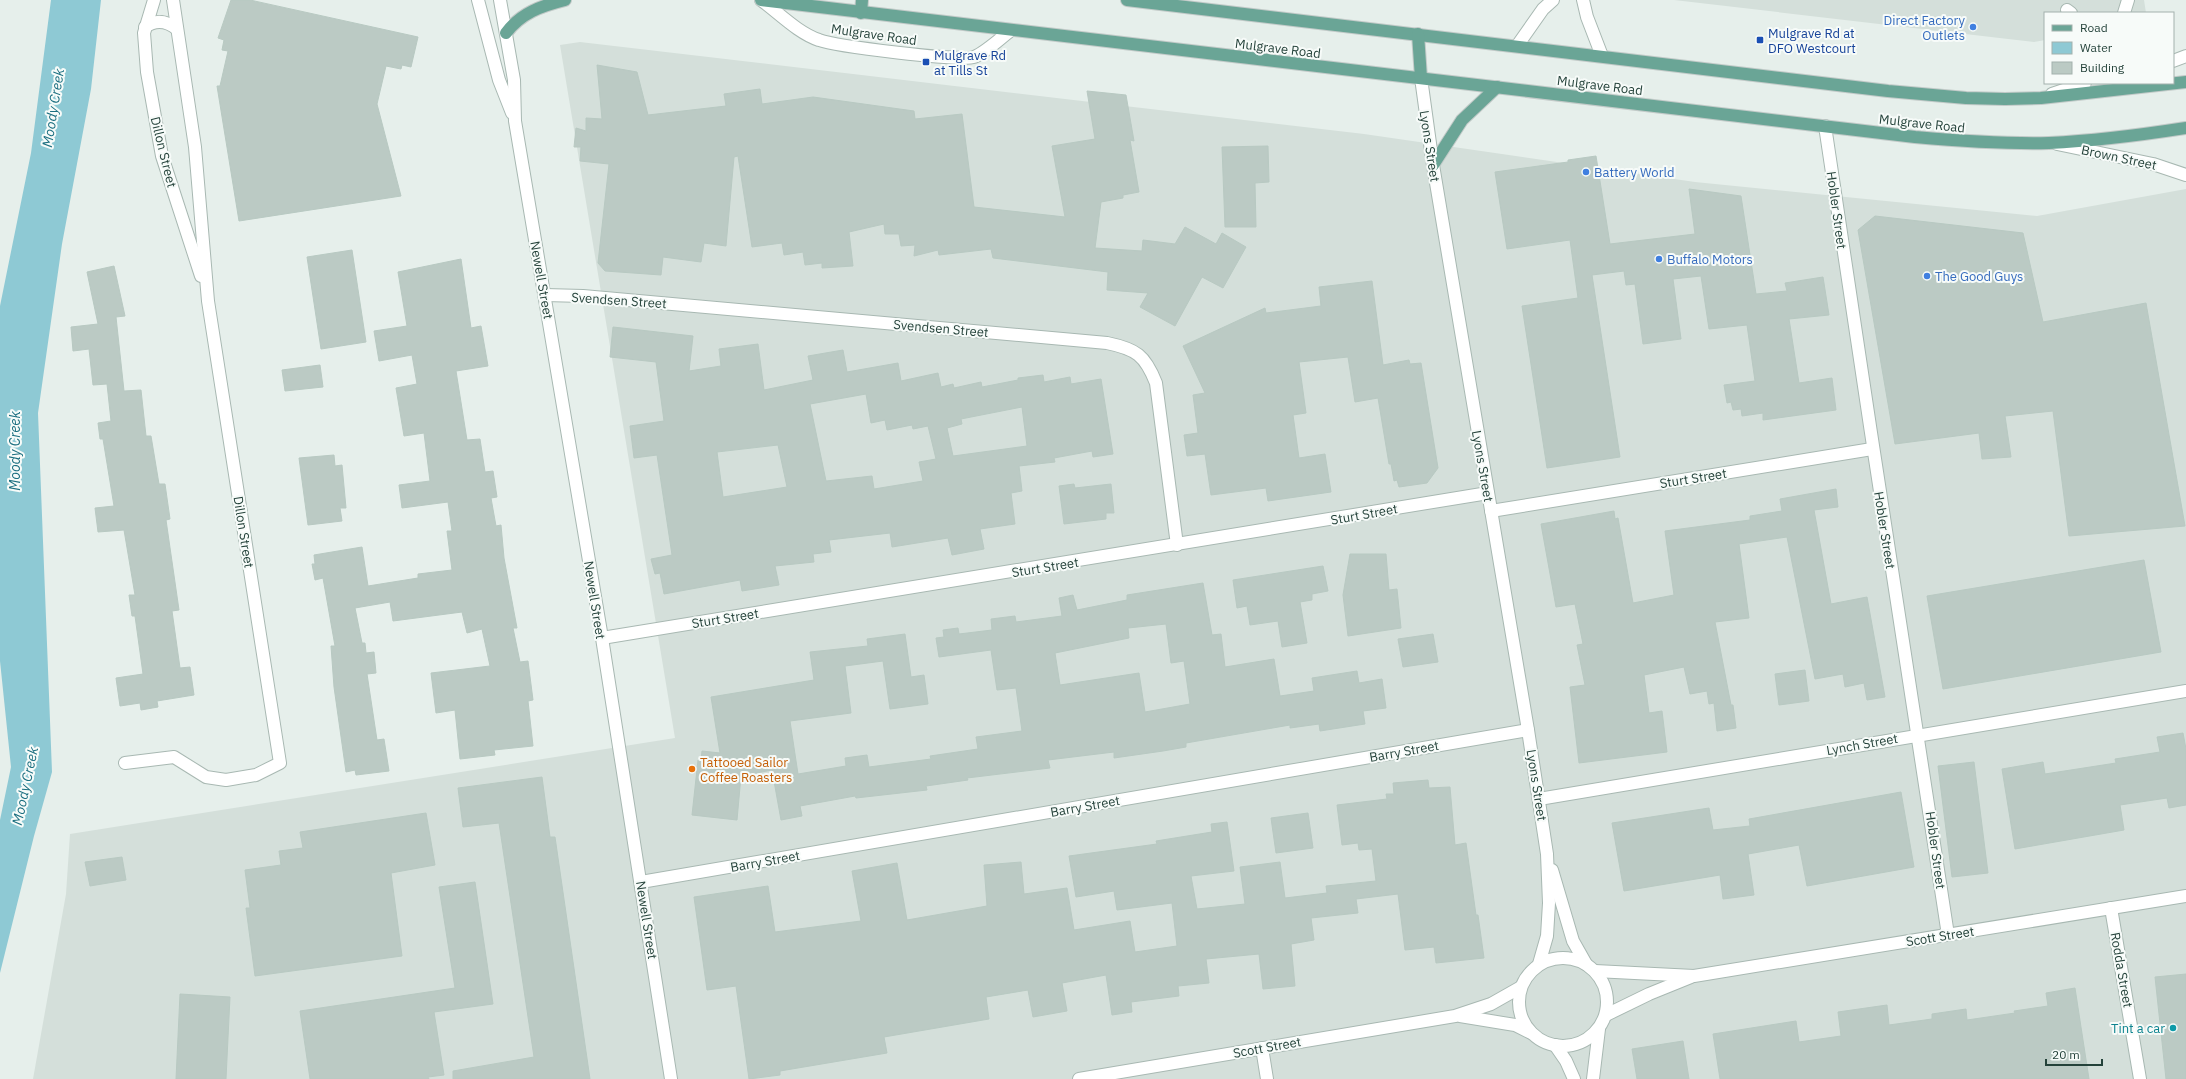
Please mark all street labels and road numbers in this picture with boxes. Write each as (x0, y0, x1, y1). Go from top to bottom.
street label: Mulgrave Road (830, 20, 918, 49)
street label: Mulgrave Road (1234, 35, 1322, 62)
street label: Mulgrave Road (1556, 72, 1644, 99)
street label: Lyons Street (1415, 109, 1444, 183)
street label: Mulgrave Road (1878, 111, 1966, 136)
street label: Dillon Street (147, 115, 181, 189)
street label: Brown Street (2080, 141, 2158, 174)
street label: Hobler Street (1823, 170, 1850, 250)
street label: Newell Street (526, 240, 557, 320)
street label: Svendsen Street (571, 289, 667, 312)
street label: Svendsen Street (893, 316, 989, 341)
street label: Lyons Street (1468, 429, 1497, 503)
street label: Sturt Street (1658, 465, 1728, 492)
street label: Hobler Street (1870, 490, 1899, 570)
street label: Dillon Street (229, 495, 258, 569)
street label: Sturt Street (1329, 500, 1399, 529)
street label: Sturt Street (1010, 554, 1080, 581)
street label: Newell Street (580, 560, 609, 640)
street label: Sturt Street (690, 605, 760, 632)
street label: Lynch Street (1825, 730, 1899, 759)
street label: Barry Street (1368, 737, 1440, 766)
street label: Lyons Street (1522, 748, 1551, 822)
street label: Barry Street (1049, 792, 1121, 821)
street label: Hobler Street (1922, 810, 1949, 890)
street label: Barry Street (729, 847, 801, 876)
street label: Newell Street (632, 880, 661, 960)
street label: Scott Street (1905, 923, 1975, 950)
street label: Rodda Street (2107, 931, 2136, 1009)
street label: Scott Street (1232, 1033, 1303, 1062)

